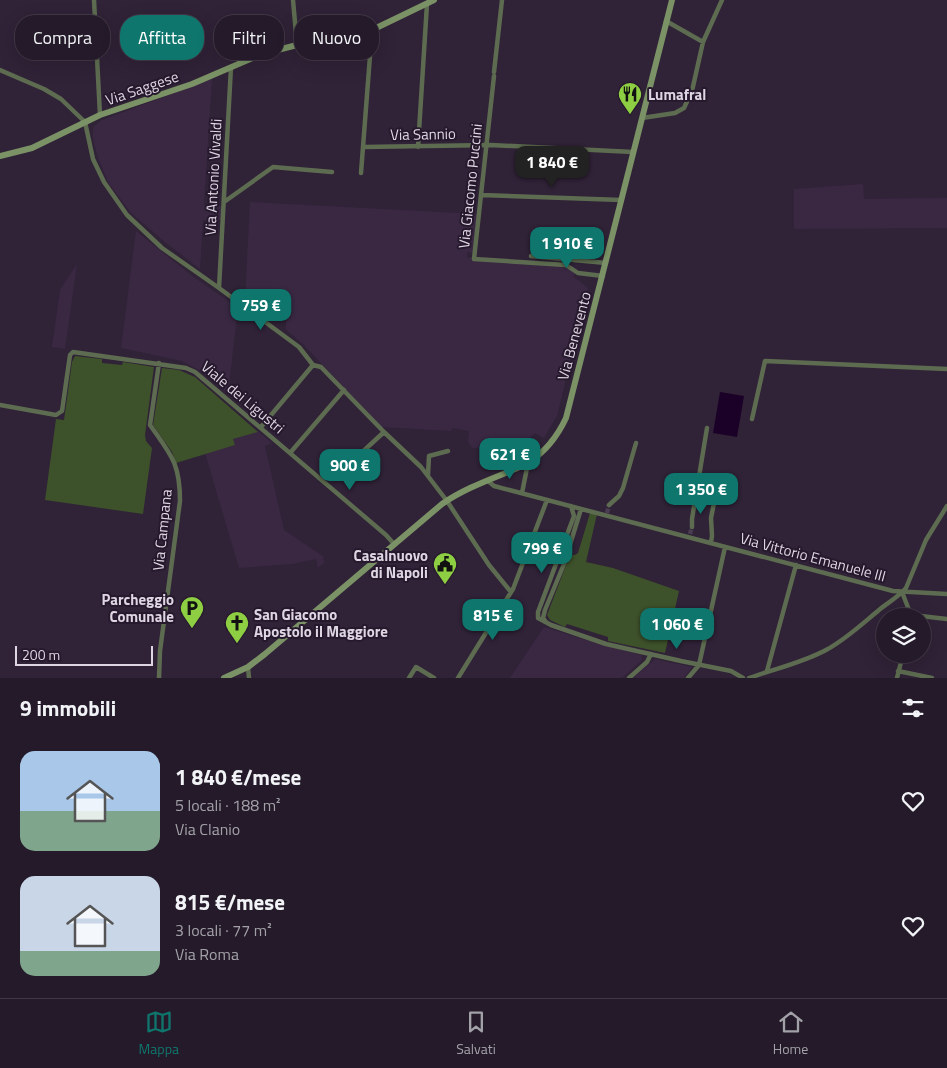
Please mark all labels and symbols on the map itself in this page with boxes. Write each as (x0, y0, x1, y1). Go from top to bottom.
street label: Via Saggese (102, 65, 182, 111)
restaurant icon: Lumafral (617, 81, 643, 115)
place label: Lumafral (648, 83, 706, 106)
street label: Via Antonio Vivaldi (198, 118, 228, 236)
street label: Via Sannio (390, 122, 456, 146)
street label: Via Giacomo Puccini (452, 122, 488, 250)
pin: 1 840 € (506, 146, 598, 188)
pin: 1 910 € (521, 226, 613, 269)
pin: 759 € (226, 288, 296, 331)
street label: Via Benevento (551, 289, 597, 383)
street label: Viale dei Ligustri (196, 355, 290, 439)
pin: 621 € (475, 438, 545, 480)
pin: 900 € (315, 448, 385, 491)
pin: 1 350 € (655, 472, 747, 515)
street label: Via Campana (146, 488, 178, 572)
street label: Via Vittorio Emanuele III (737, 526, 889, 588)
pin: 799 € (507, 532, 577, 574)
place label: Casalnuovo di Napoli (354, 544, 428, 584)
public building icon: Casalnuovo di Napoli (432, 551, 458, 585)
place label: Parcheggio Comunale (101, 588, 174, 628)
parking icon: Parcheggio Comunale (179, 595, 205, 629)
pin: 815 € (458, 598, 528, 641)
place label: San Giacomo Apostolo il Maggiore (254, 603, 388, 643)
pin: 1 060 € (631, 608, 723, 650)
church icon: San Giacomo Apostolo il Maggiore (224, 610, 250, 644)
scale bar (15, 643, 152, 666)

